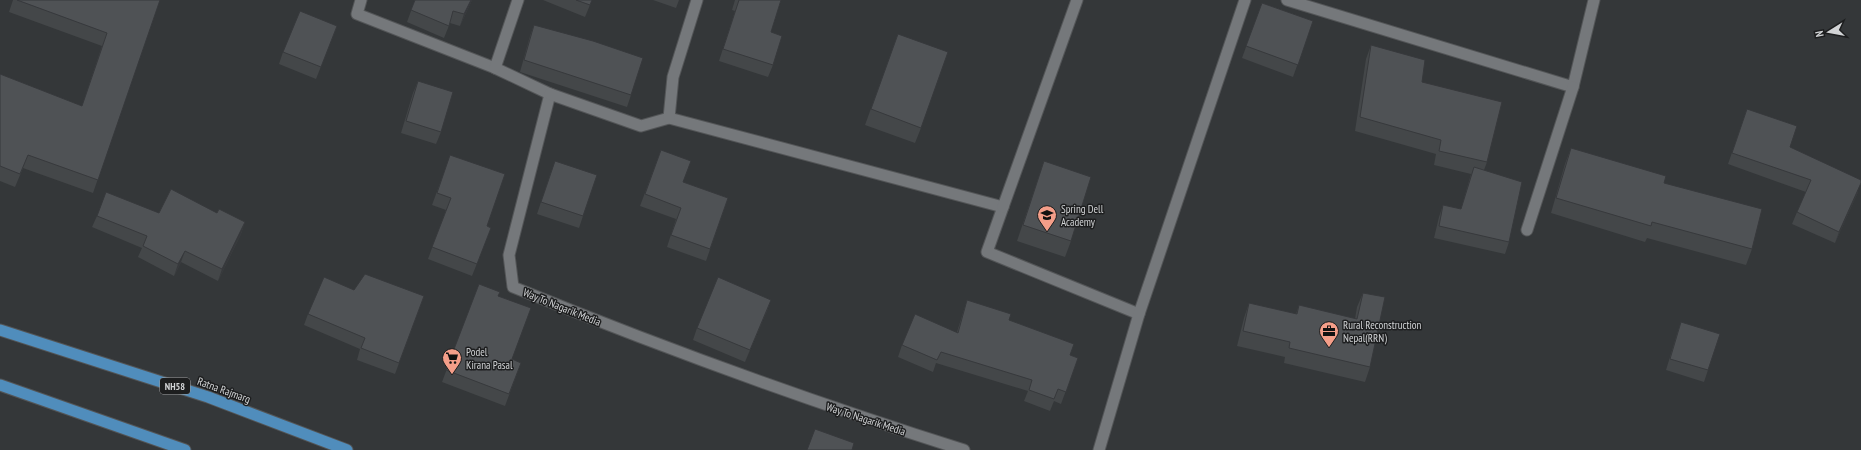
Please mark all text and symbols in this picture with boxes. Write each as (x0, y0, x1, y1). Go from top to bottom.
north arrow (1809, 12, 1849, 52)
text: N (1812, 30, 1827, 38)
place label: Spring Dell Academy (1061, 202, 1104, 229)
school or university icon: Spring Dell Academy (1036, 204, 1058, 232)
street label: Way To Nagarik Media (521, 285, 603, 329)
place label: Rural Reconstruction Nepal(RRN) (1343, 318, 1422, 345)
office icon: Rural Reconstruction Nepal(RRN) (1318, 320, 1340, 348)
place label: Podel Kirana Pasal (466, 345, 513, 372)
supermarket icon: Podel Kirana Pasal (441, 347, 463, 375)
street label: Ratna Rajmarg (195, 374, 253, 406)
road number: NH58 (160, 378, 190, 394)
street label: Way To Nagarik Media (825, 400, 907, 438)

